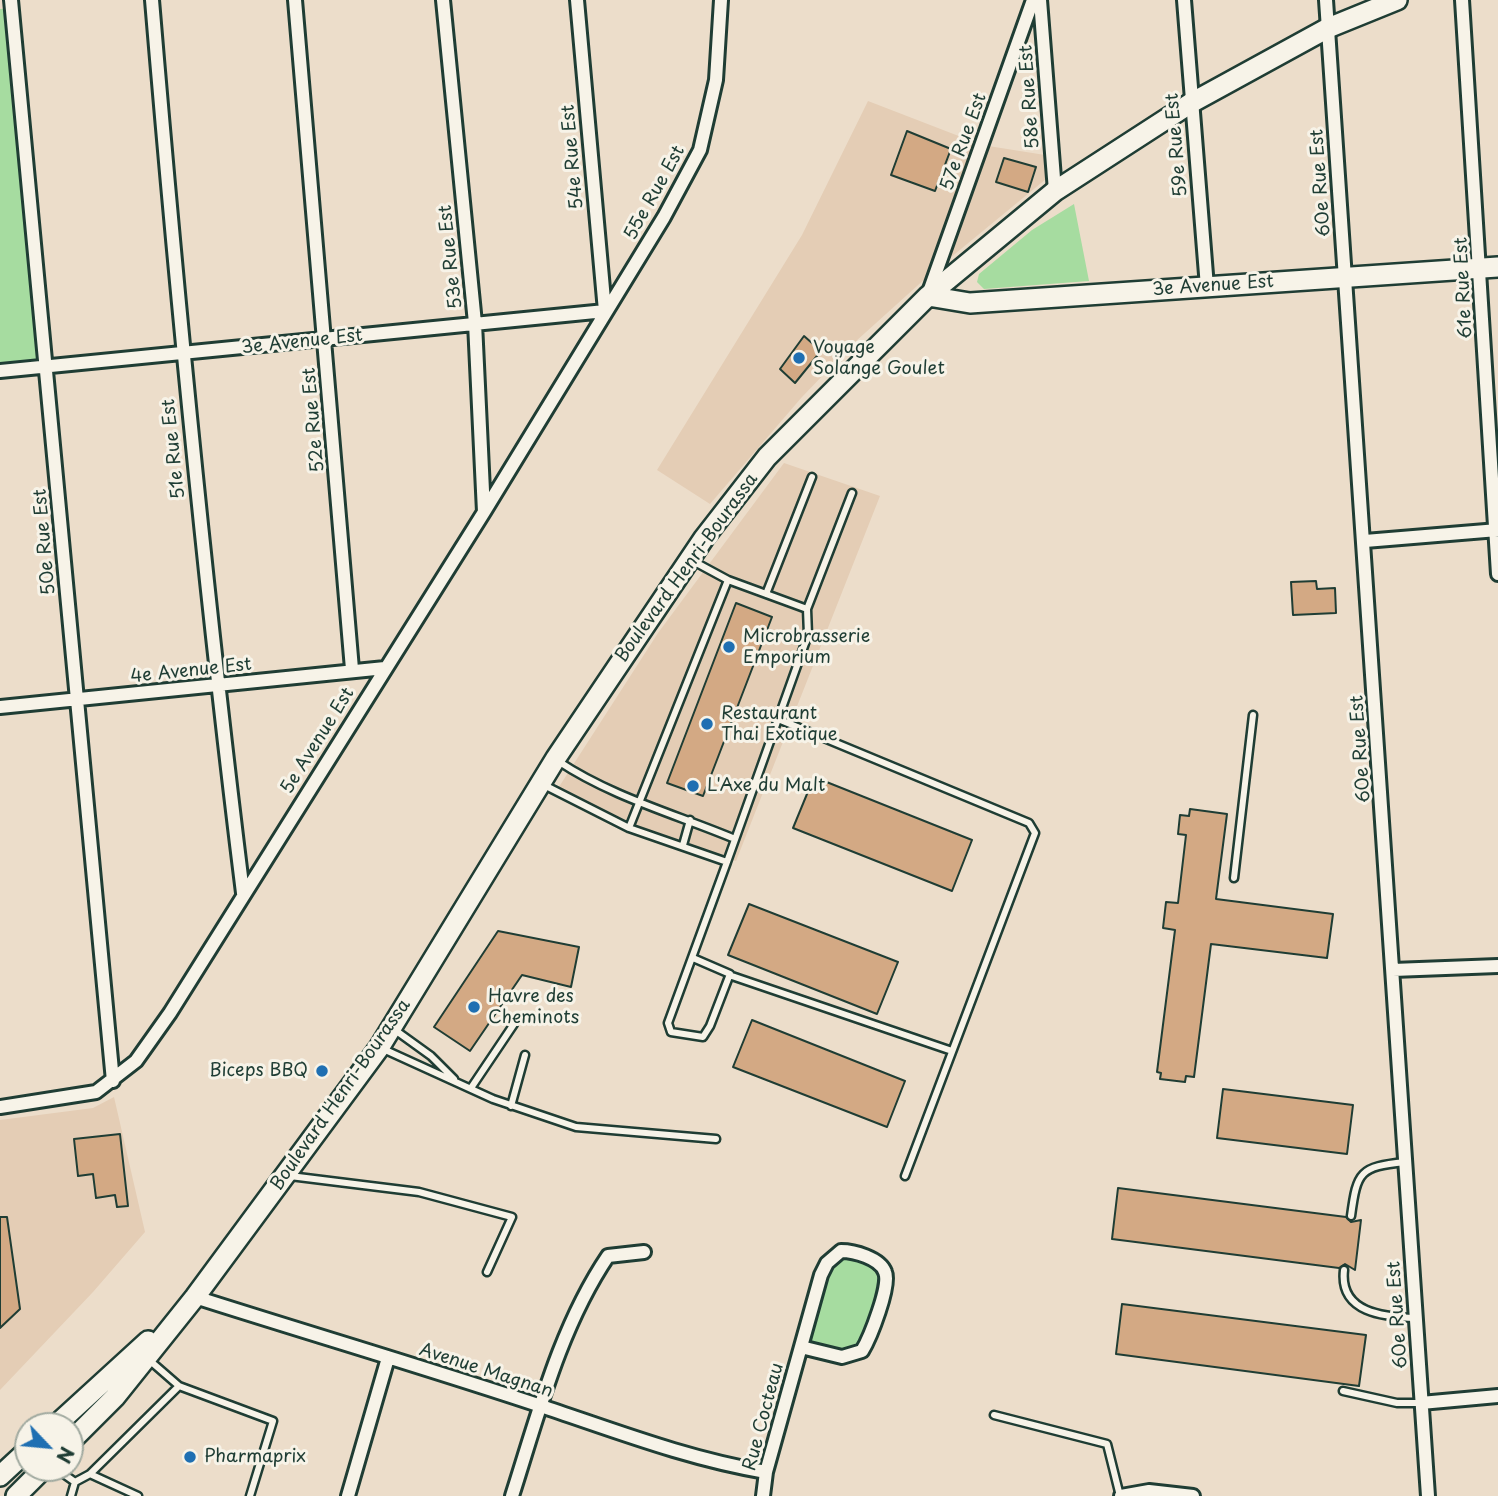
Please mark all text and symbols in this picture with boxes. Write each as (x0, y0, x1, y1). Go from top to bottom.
street label: 58e Rue Est (1016, 44, 1044, 150)
street label: 57e Rue Est (936, 90, 992, 194)
street label: 59e Rue Est (1162, 92, 1192, 198)
street label: 54e Rue Est (558, 104, 588, 210)
street label: 60e Rue Est (1306, 128, 1336, 238)
street label: 55e Rue Est (620, 142, 690, 244)
street label: 53e Rue Est (435, 204, 467, 310)
street label: 61e Rue Est (1451, 237, 1477, 339)
street label: 3e Avenue Est (1152, 271, 1274, 301)
street label: 3e Avenue Est (240, 325, 364, 359)
place label: Voyage Solange Goulet (813, 337, 945, 380)
marker: Voyage Solange Goulet (791, 350, 807, 366)
street label: 52e Rue Est (299, 367, 329, 473)
street label: 51e Rue Est (158, 398, 190, 500)
street label: Boulevard Henri-Bourassa (611, 469, 763, 667)
street label: 50e Rue Est (30, 488, 60, 596)
place label: Microbrasserie Emporium (743, 626, 870, 668)
marker: Microbrasserie Emporium (721, 639, 737, 655)
street label: 4e Avenue Est (129, 654, 253, 688)
street label: 5e Avenue Est (277, 684, 359, 798)
street label: 60e Rue Est (1346, 694, 1376, 804)
place label: Restaurant Thai Exotique (721, 703, 837, 746)
marker: Restaurant Thai Exotique (699, 716, 715, 732)
place label: L'Axe du Malt (707, 775, 825, 797)
marker: L'Axe du Malt (685, 778, 701, 794)
place label: Havre des Cheminots (488, 986, 579, 1028)
street label: Boulevard Henri-Bourassa (267, 995, 415, 1195)
marker: Havre des Cheminots (466, 999, 482, 1015)
place label: Biceps BBQ (209, 1060, 308, 1082)
marker: Biceps BBQ (314, 1063, 330, 1079)
street label: 60e Rue Est (1383, 1260, 1413, 1370)
street label: Avenue Magnan (416, 1339, 556, 1403)
street label: Rue Cocteau (739, 1361, 789, 1473)
north arrow (14, 1412, 84, 1482)
text: N (50, 1442, 82, 1468)
place label: Pharmaprix (204, 1446, 306, 1468)
marker: Pharmaprix (182, 1449, 198, 1465)

